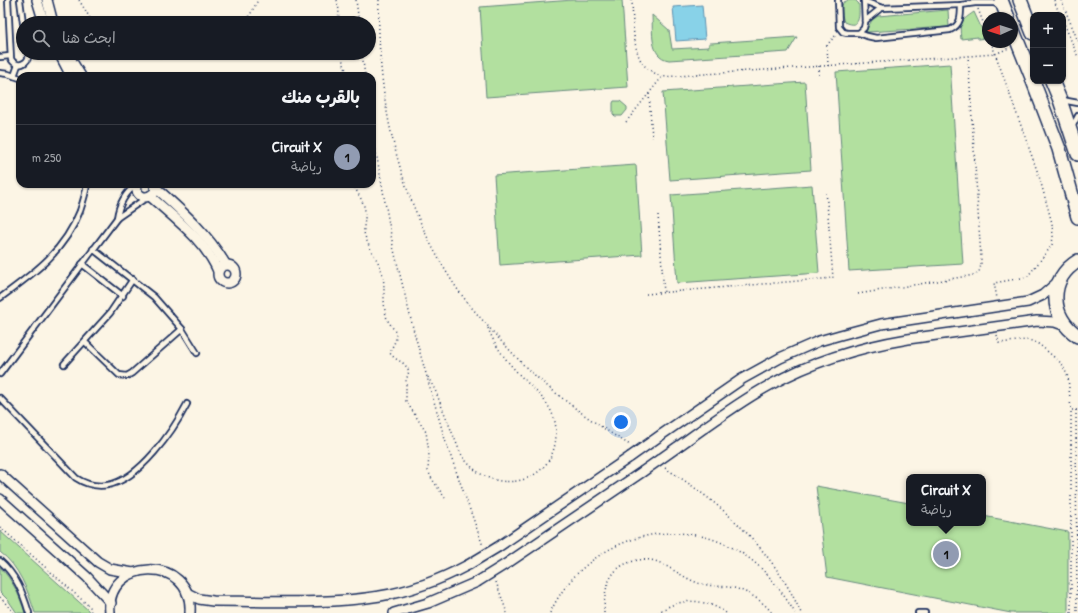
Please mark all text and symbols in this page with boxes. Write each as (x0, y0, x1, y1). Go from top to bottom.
north arrow (982, 12, 1018, 48)
map controls (1030, 12, 1066, 84)
button: + (1030, 12, 1066, 48)
search box (16, 16, 376, 60)
icon: search (30, 27, 52, 49)
text: ابحث هنا (62, 27, 116, 48)
button: − (1030, 48, 1066, 84)
text: بالقرب منك (282, 85, 360, 108)
text: Circuit X (272, 136, 322, 157)
text: 250 m (32, 148, 61, 166)
text: 1 (345, 148, 349, 166)
text: رياضة (291, 157, 322, 175)
your location (611, 412, 631, 432)
popup (906, 474, 986, 526)
text: Circuit X (921, 479, 971, 500)
text: رياضة (921, 500, 952, 518)
pin: 1 (933, 539, 959, 569)

